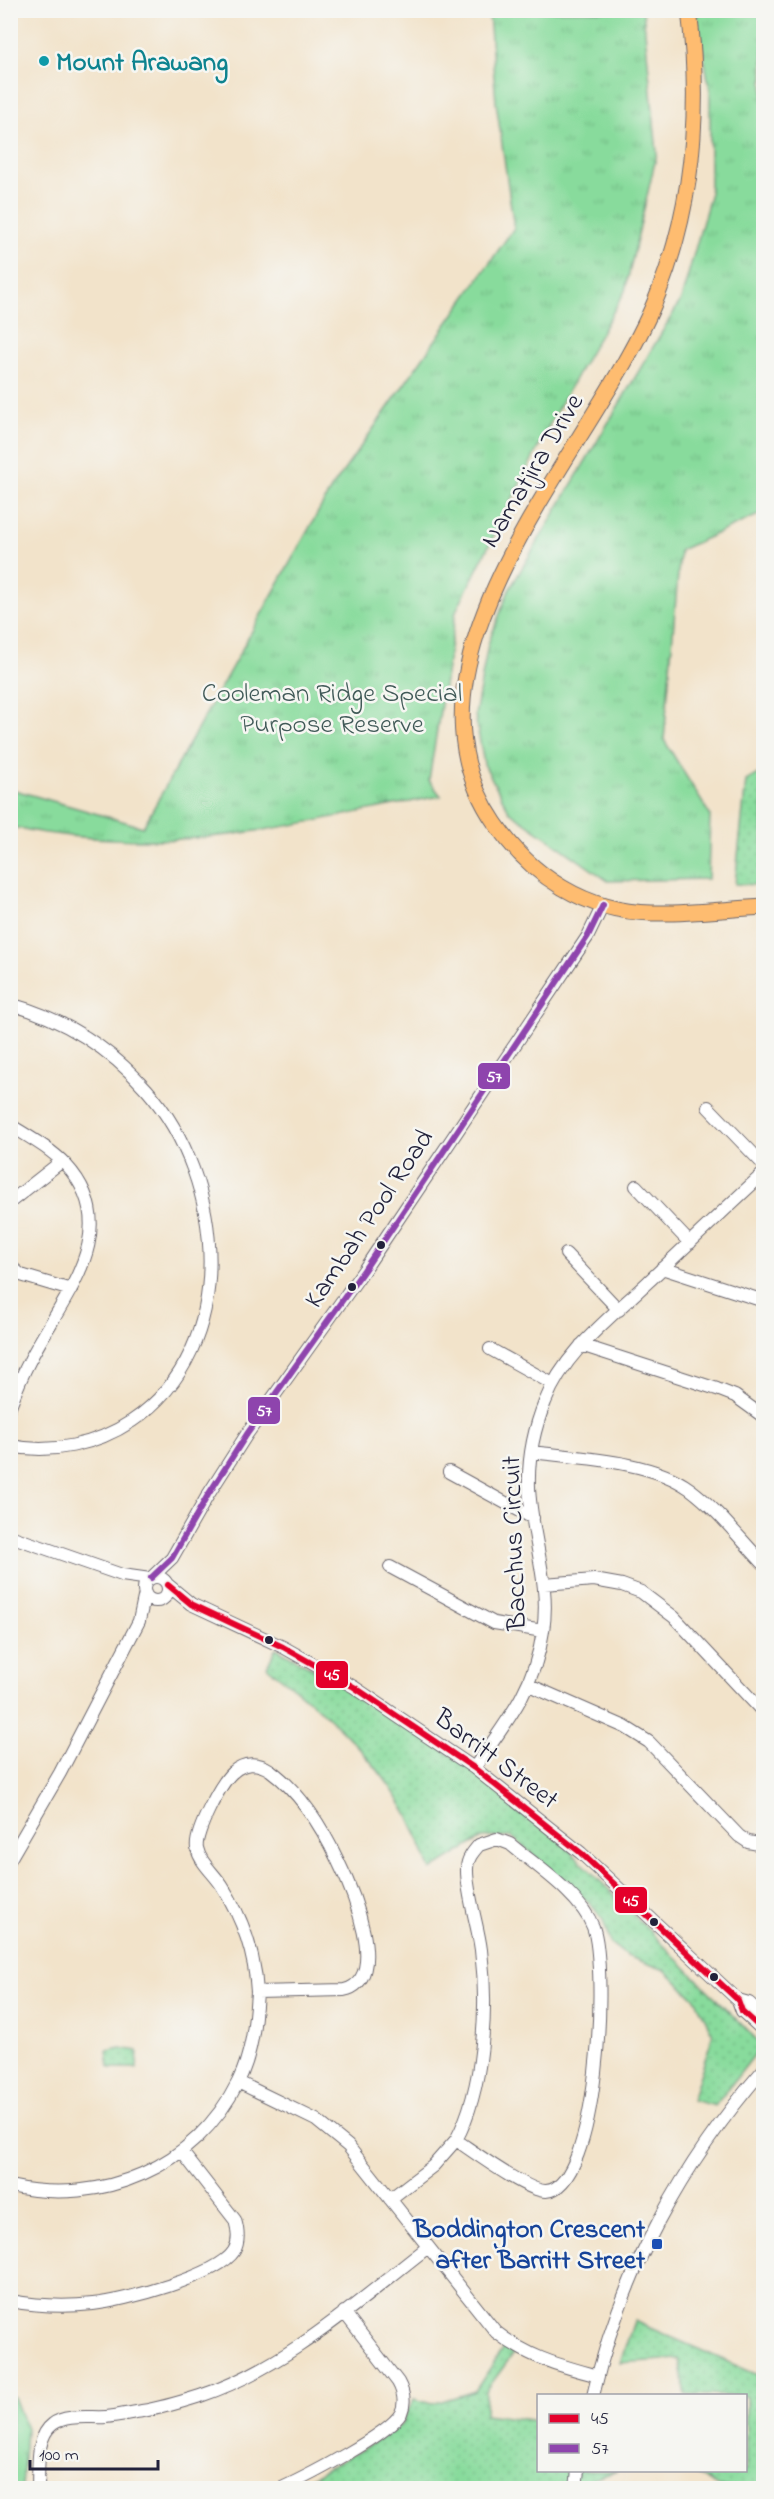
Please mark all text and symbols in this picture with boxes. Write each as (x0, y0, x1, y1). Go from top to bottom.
place label: Mount Arawang (56, 44, 228, 84)
marker: Mount Arawang (37, 54, 51, 68)
street label: Namatjira Drive (472, 386, 595, 556)
park label: Cooleman Ridge Special Purpose Reserve (202, 675, 462, 745)
line badge: 57 (477, 1062, 511, 1090)
text: 57 (486, 1066, 502, 1090)
street label: Kambah Pool Road (296, 1122, 444, 1317)
unlabelled marker (375, 1239, 387, 1251)
unlabelled marker (346, 1281, 358, 1293)
line badge: 57 (247, 1396, 281, 1425)
text: 57 (256, 1400, 272, 1424)
street label: Bacchus Circuit (493, 1455, 538, 1632)
unlabelled marker (263, 1634, 275, 1646)
line badge: 45 (315, 1660, 349, 1689)
text: 45 (323, 1664, 341, 1688)
street label: Barritt Street (424, 1699, 566, 1820)
line badge: 45 (614, 1886, 648, 1914)
text: 45 (622, 1890, 640, 1914)
unlabelled marker (648, 1916, 660, 1928)
unlabelled marker (708, 1971, 720, 1983)
place label: Boddington Crescent after Barritt Street (411, 2211, 646, 2281)
marker: Boddington Crescent after Barritt Street (650, 2237, 664, 2251)
legend (537, 2394, 747, 2472)
text: 45 (591, 2407, 609, 2433)
scale bar (30, 2433, 158, 2471)
text: 57 (591, 2437, 609, 2463)
text: 100 m (39, 2443, 79, 2469)

